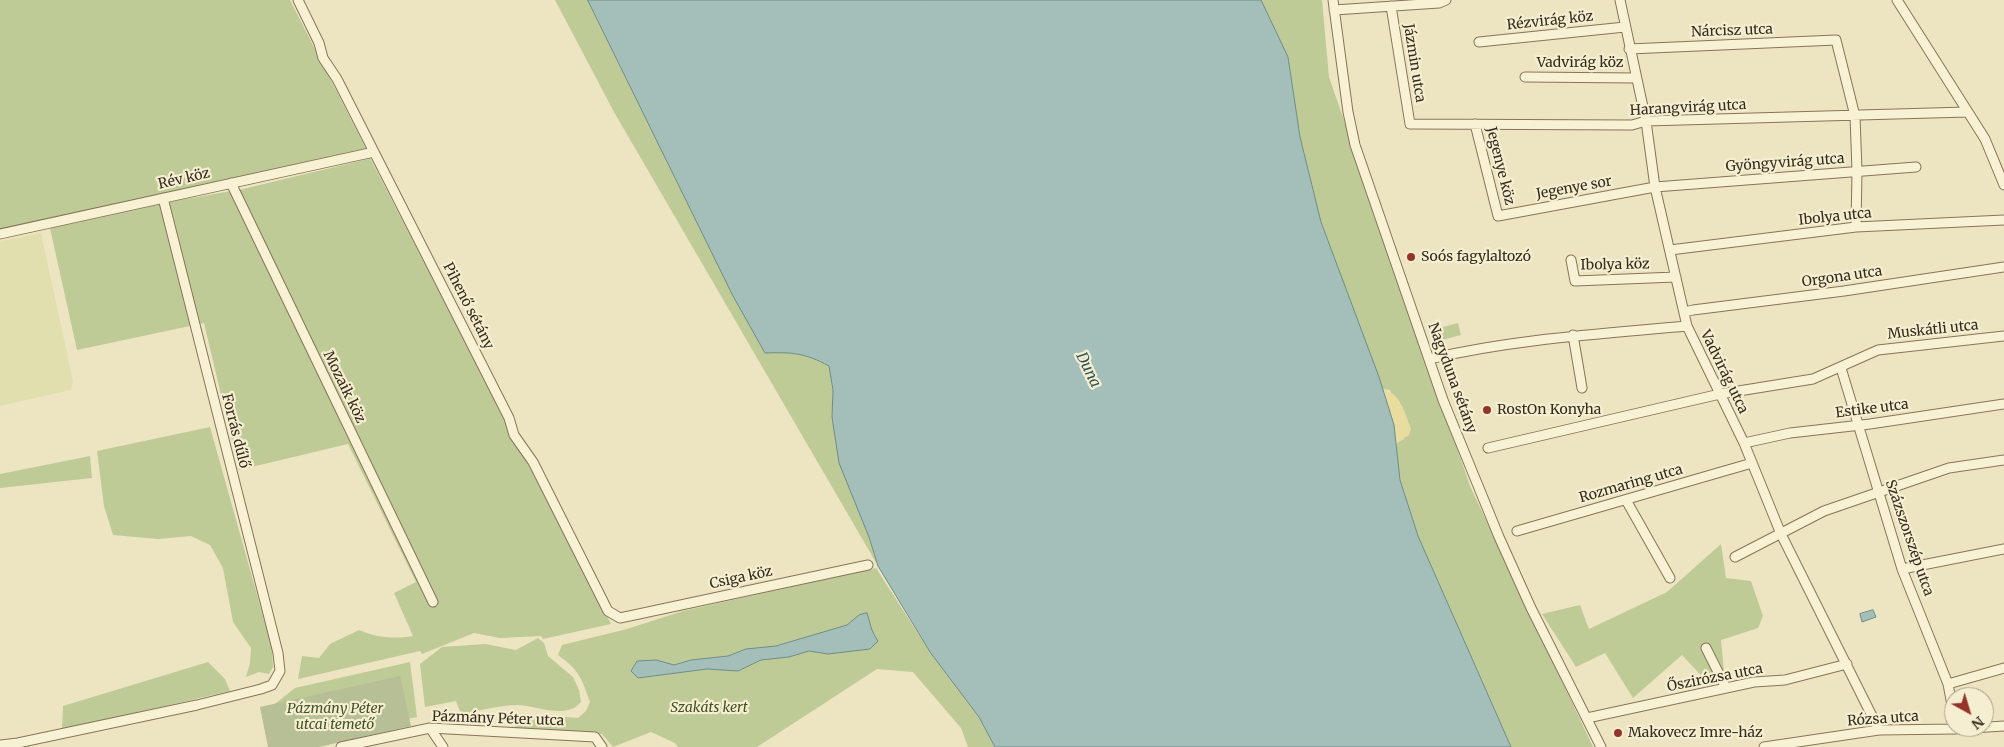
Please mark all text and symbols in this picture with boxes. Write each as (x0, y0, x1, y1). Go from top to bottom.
street label: Rézvirág köz (1506, 8, 1594, 34)
street label: Nárcisz utca (1691, 21, 1773, 41)
street label: Jázmin utca (1399, 22, 1429, 104)
street label: Vadvirág köz (1537, 55, 1623, 71)
street label: Harangvirág utca (1629, 97, 1747, 119)
street label: Jegenye köz (1482, 125, 1518, 207)
street label: Gyöngyvirág utca (1725, 150, 1845, 176)
street label: Rév köz (157, 165, 211, 193)
street label: Jegenye sor (1535, 173, 1613, 203)
street label: Ibolya utca (1798, 205, 1872, 229)
place label: Soós fagylaltozó (1421, 249, 1531, 265)
marker: Soós fagylaltozó (1405, 251, 1417, 263)
street label: Ibolya köz (1580, 256, 1650, 274)
street label: Pihenő sétány (439, 260, 497, 352)
street label: Orgona utca (1801, 263, 1883, 291)
street label: Muskátli utca (1887, 317, 1979, 343)
street label: Nagyduna sétány (1424, 320, 1480, 436)
street label: Vadvirág utca (1697, 327, 1751, 417)
street label: Mozaik köz (319, 348, 369, 426)
water label: Duna (1072, 349, 1104, 391)
street label: Forrás dűlő (218, 392, 252, 470)
street label: Estike utca (1834, 396, 1910, 422)
place label: RostOn Konyha (1497, 402, 1601, 418)
marker: RostOn Konyha (1481, 404, 1493, 416)
street label: Rozmaring utca (1577, 461, 1685, 507)
street label: Százszorszép utca (1881, 478, 1937, 598)
street label: Csiga köz (708, 563, 774, 593)
street label: Őszirózsa utca (1666, 660, 1764, 696)
north arrow (1944, 687, 1994, 737)
park label: Szakáts kert (670, 700, 748, 716)
park label: Pázmány Péter utcai temető (287, 701, 383, 734)
street label: Pázmány Péter utca (432, 708, 564, 730)
street label: Rózsa utca (1847, 708, 1919, 730)
text: N (1968, 712, 1988, 733)
place label: Makovecz Imre-ház (1628, 725, 1763, 741)
marker: Makovecz Imre-ház (1612, 727, 1624, 739)

